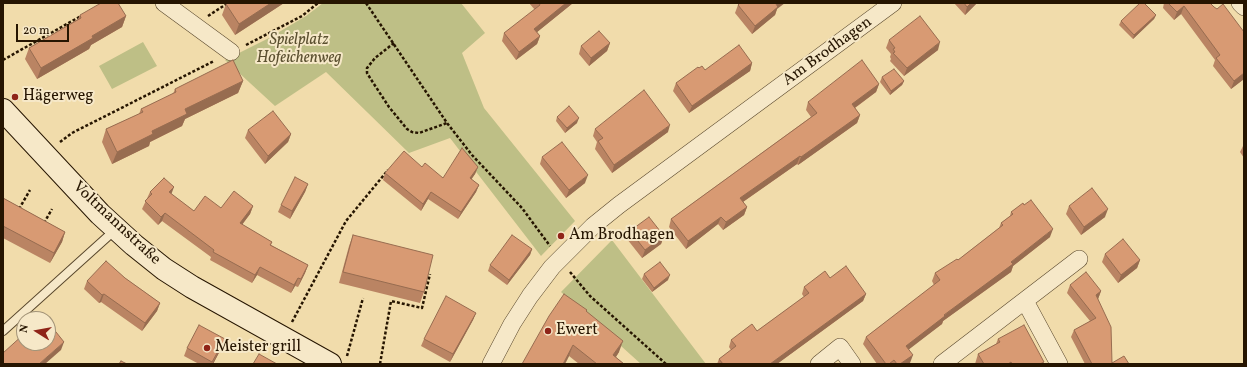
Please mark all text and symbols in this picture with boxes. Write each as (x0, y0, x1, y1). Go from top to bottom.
street label: Am Brodhagen (780, 13, 876, 91)
scale bar (18, 16, 71, 42)
text: 20 m (23, 23, 50, 39)
park label: Spielplatz Hofeichenweg (257, 31, 341, 69)
place label: Hägerweg (23, 87, 93, 107)
marker: Hägerweg (10, 92, 20, 102)
street label: Voltmannstraße (68, 178, 164, 270)
place label: Am Brodhagen (569, 226, 675, 246)
marker: Am Brodhagen (556, 231, 566, 241)
north arrow (16, 311, 56, 351)
place label: Ewert (556, 321, 598, 341)
text: N (17, 323, 33, 334)
marker: Ewert (543, 326, 553, 336)
place label: Meister grill (215, 338, 301, 358)
marker: Meister grill (202, 343, 212, 353)

